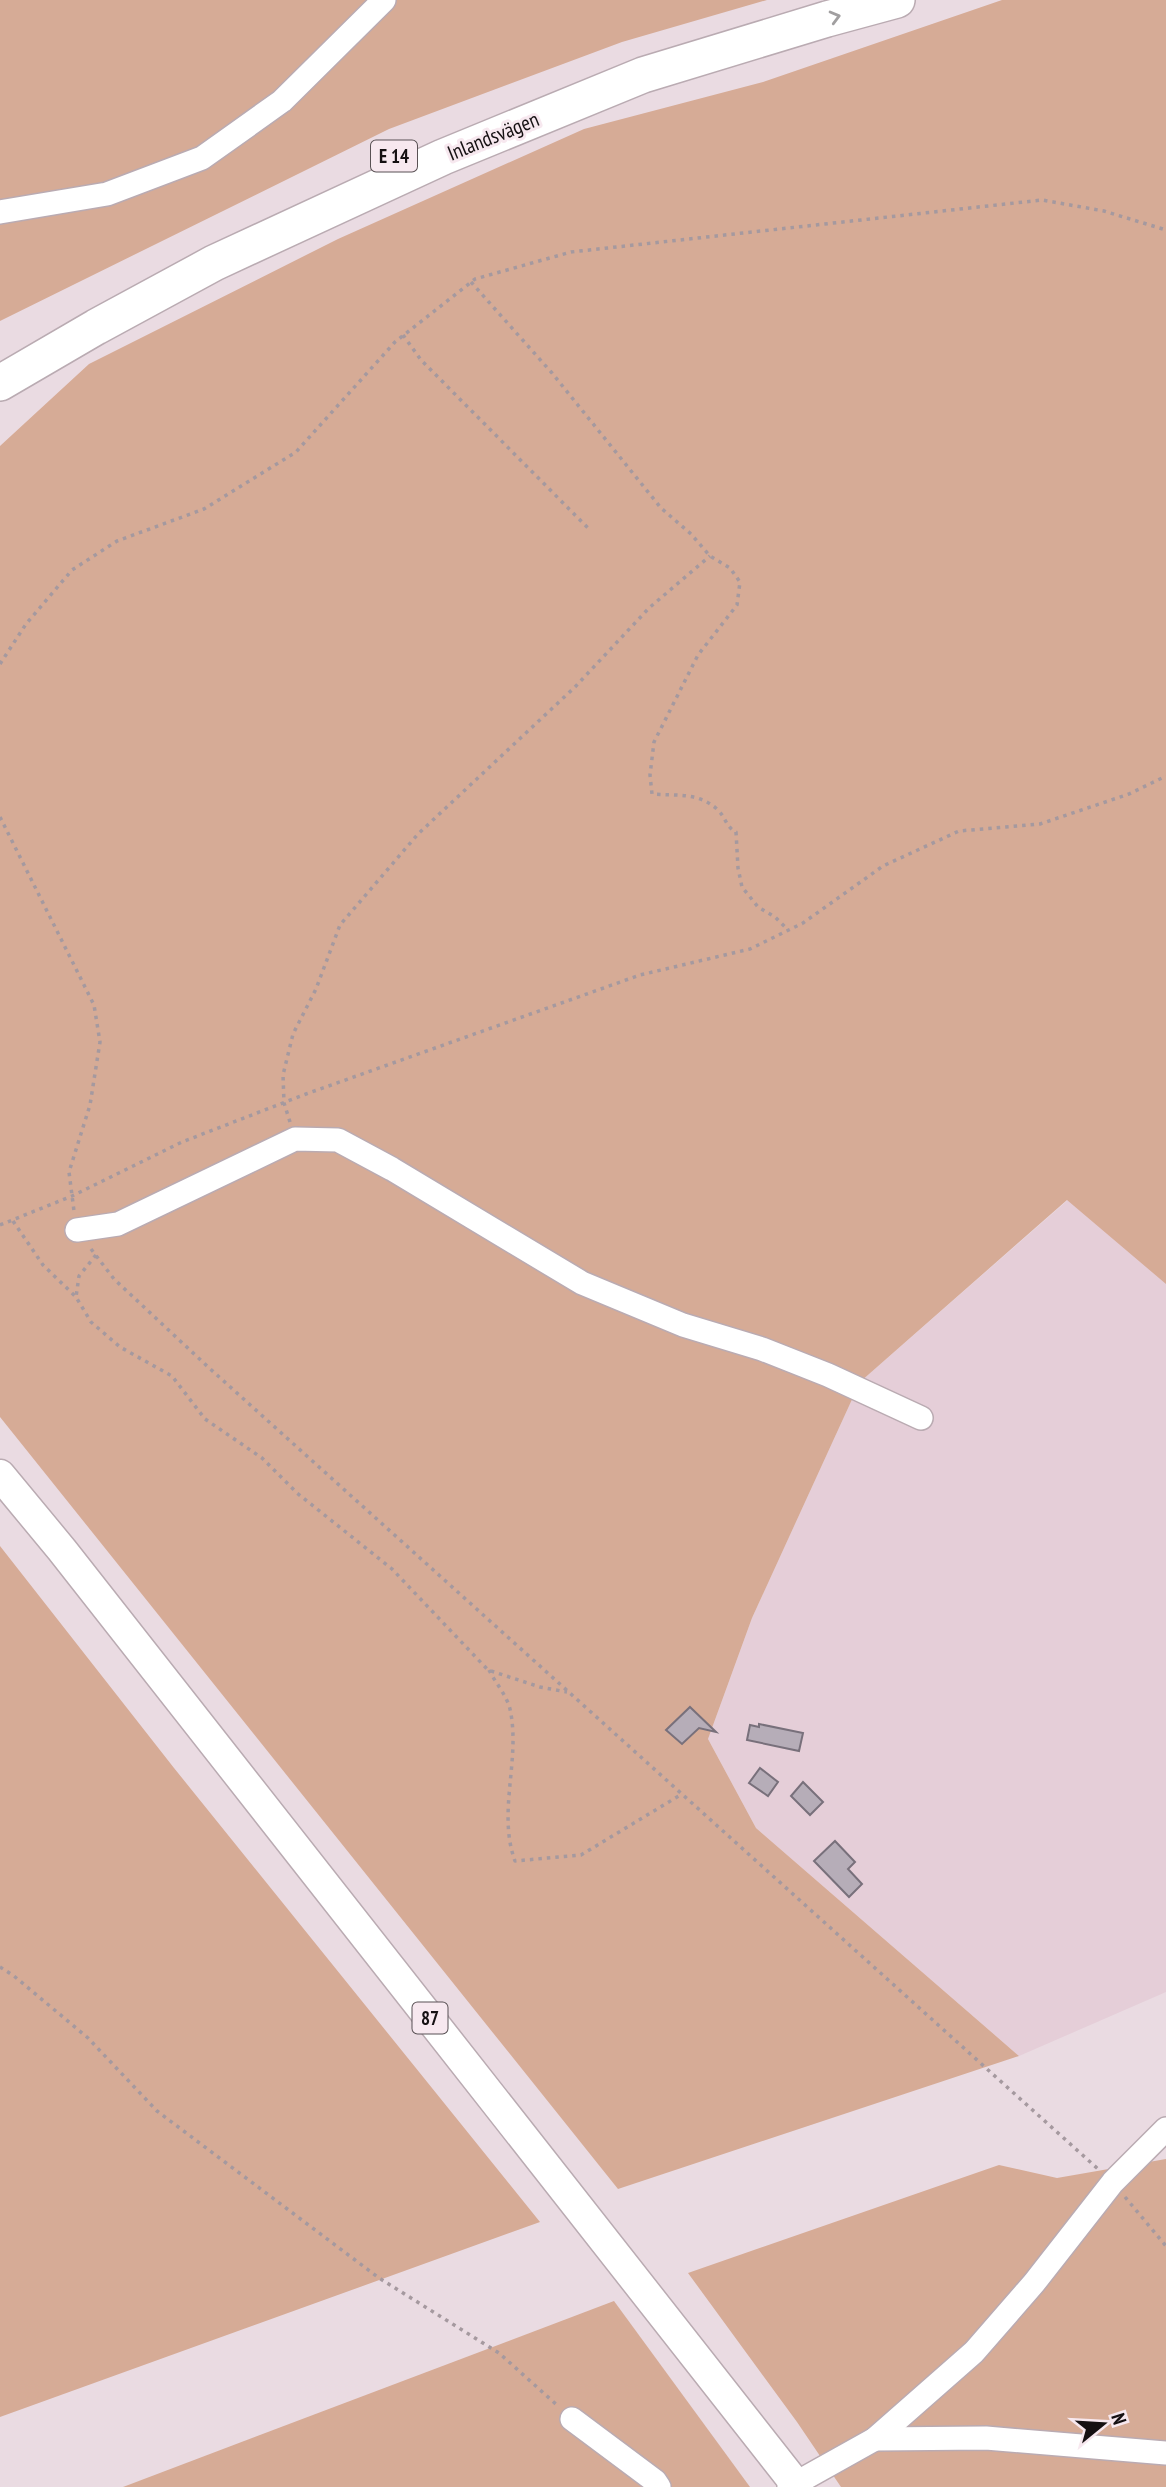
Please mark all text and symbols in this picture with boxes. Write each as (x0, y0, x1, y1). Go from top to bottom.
one-way arrow (828, 10, 840, 25)
street label: Inlandsvägen (443, 105, 543, 167)
road number: E 14 (371, 140, 417, 172)
road number: 87 (412, 2002, 448, 2034)
north arrow (1068, 2389, 1138, 2459)
text: N (1106, 2410, 1132, 2427)

